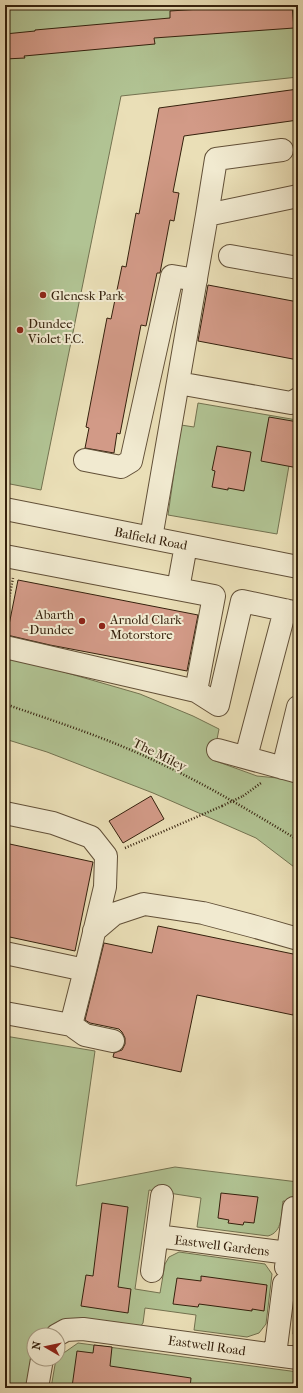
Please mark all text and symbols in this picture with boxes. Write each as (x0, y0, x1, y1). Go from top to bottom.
place label: Glenesk Park (51, 288, 124, 303)
marker: Glenesk Park (38, 290, 48, 300)
place label: Dundee Violet F.C. (27, 316, 84, 346)
marker: Dundee Violet F.C. (15, 325, 25, 335)
street label: Balfield Road (113, 524, 190, 553)
place label: Abarth - Dundee (23, 607, 75, 637)
place label: Arnold Clark Motorstore (109, 612, 182, 642)
marker: Abarth - Dundee (77, 616, 87, 626)
marker: Arnold Clark Motorstore (97, 621, 107, 631)
street label: The Miley (130, 735, 190, 774)
street label: Eastwell Gardens (174, 1232, 270, 1259)
north arrow (26, 1327, 66, 1367)
street label: Eastwell Road (167, 1333, 248, 1358)
text: N (30, 1340, 44, 1351)

